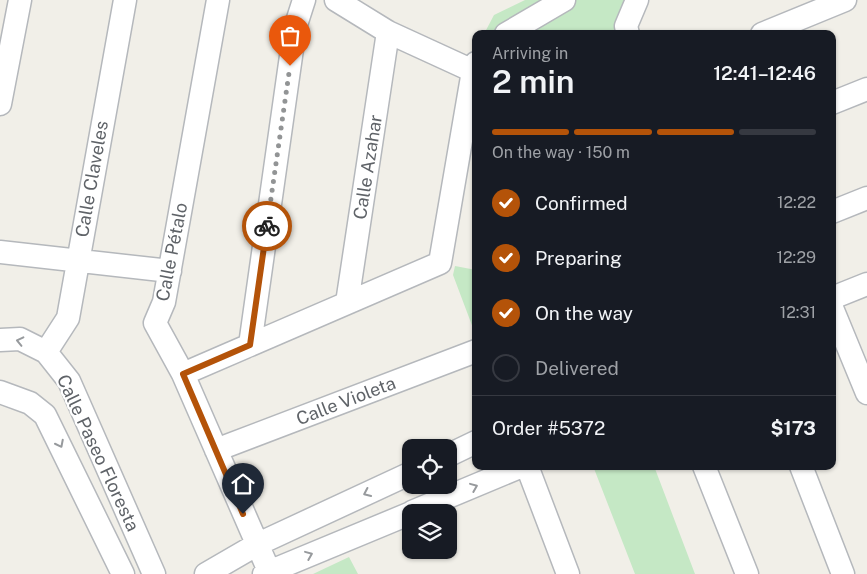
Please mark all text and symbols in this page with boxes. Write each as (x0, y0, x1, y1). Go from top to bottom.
pin (269, 15, 311, 66)
icon: bag (276, 22, 304, 50)
text: Arriving in (492, 44, 568, 63)
text: 12:41–12:46 (713, 62, 816, 84)
text: 2 min (492, 63, 575, 100)
street label: Calle Azahar (349, 113, 386, 221)
street label: Calle Claveles (71, 119, 112, 239)
text: On the way · 150 m (492, 143, 630, 162)
icon: check (492, 189, 520, 217)
text: Confirmed (535, 192, 628, 214)
text: 12:22 (777, 193, 816, 212)
street label: Calle Pétalo (152, 201, 191, 303)
courier (242, 201, 292, 251)
icon: bike (253, 212, 281, 240)
icon: check (492, 244, 520, 272)
text: Preparing (535, 247, 622, 269)
text: 12:29 (776, 248, 816, 267)
icon: check (492, 299, 520, 327)
text: On the way (535, 302, 633, 324)
text: 12:31 (780, 303, 816, 322)
one-way arrow (16, 337, 24, 347)
text: Delivered (535, 357, 619, 379)
street label: Calle Paseo Floresta (53, 371, 144, 534)
street label: Calle Violeta (293, 372, 399, 429)
text: Order #5372 (492, 417, 605, 439)
text: $173 (771, 417, 816, 439)
one-way arrow (54, 439, 64, 448)
map controls (402, 439, 457, 559)
button: locate (402, 439, 457, 494)
pin (222, 463, 264, 514)
icon: home (229, 470, 257, 498)
one-way arrow (469, 483, 478, 494)
one-way arrow (363, 487, 372, 498)
button: layers (402, 504, 457, 559)
one-way arrow (304, 551, 313, 562)

